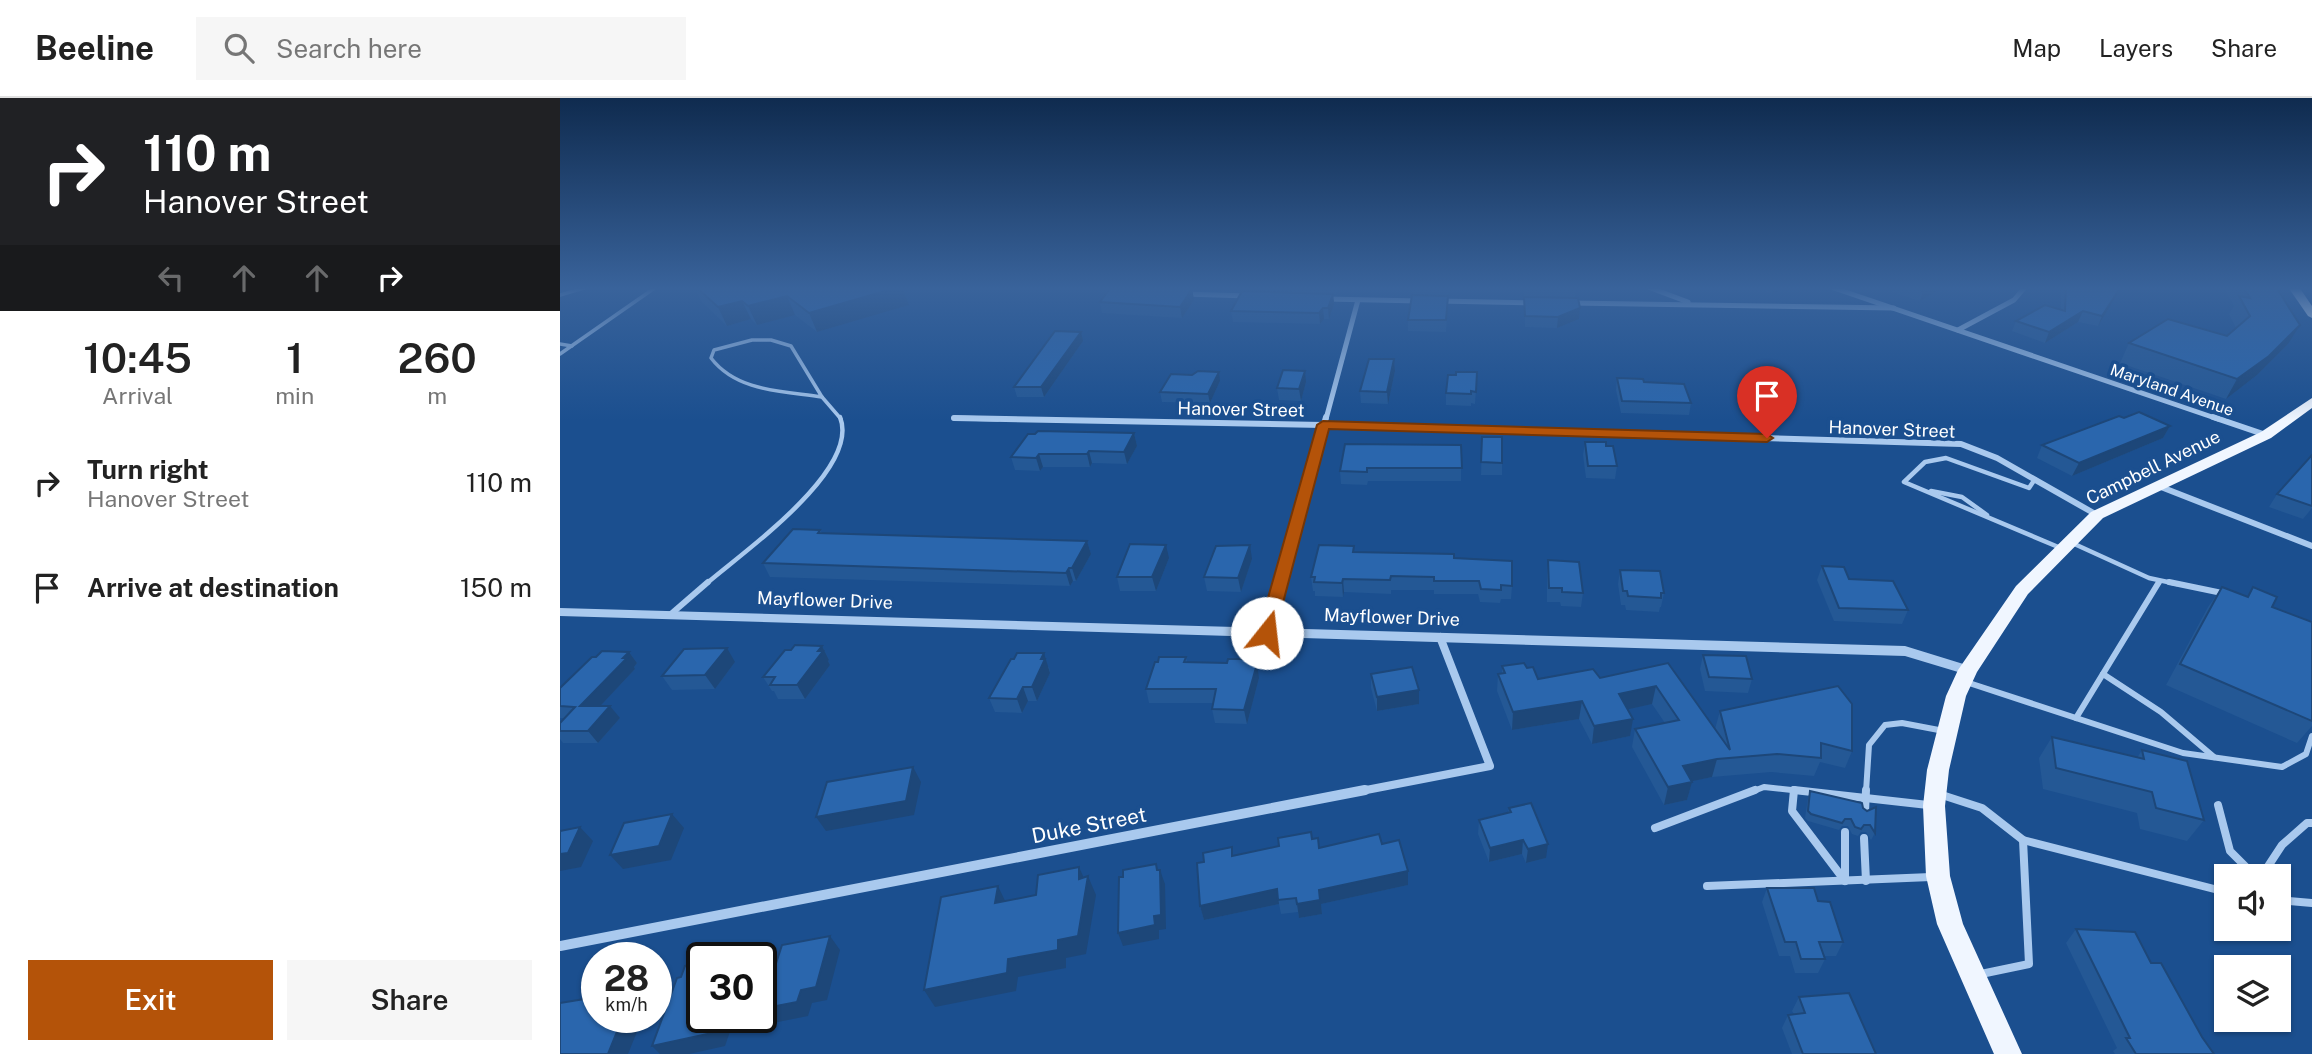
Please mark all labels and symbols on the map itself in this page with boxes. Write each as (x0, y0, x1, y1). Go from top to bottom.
street label: Maryland Avenue (2108, 360, 2236, 420)
pin (1737, 366, 1797, 438)
street label: Hanover Street (1177, 397, 1305, 421)
street label: Hanover Street (1828, 416, 1956, 442)
street label: Campbell Avenue (2083, 425, 2223, 509)
street label: Mayflower Drive (757, 587, 893, 613)
position arrow (1230, 596, 1304, 670)
street label: Mayflower Drive (1324, 604, 1460, 630)
street label: Duke Street (1029, 802, 1149, 848)
speed limit sign: 30 (686, 942, 777, 1033)

